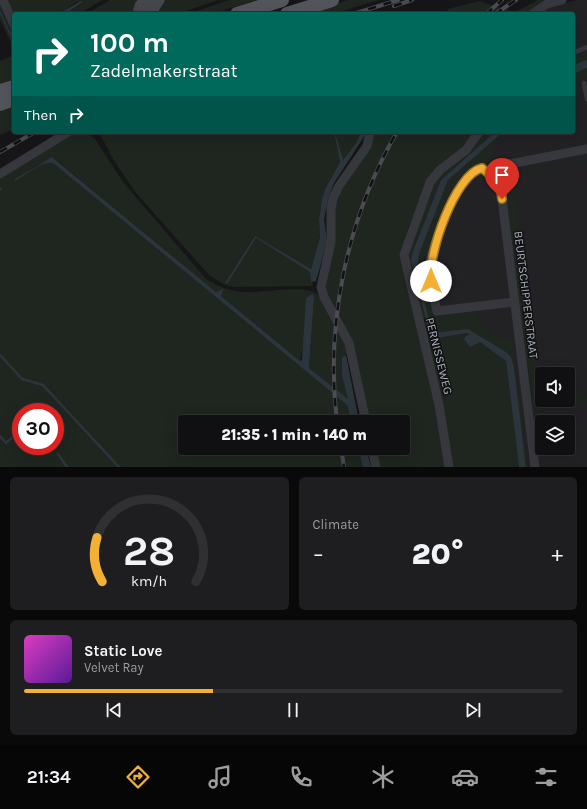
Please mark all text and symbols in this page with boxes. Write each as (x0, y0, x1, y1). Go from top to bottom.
text: 100 m (90, 26, 169, 59)
icon: right (24, 28, 76, 80)
text: Zadelmakerstraat (90, 60, 237, 82)
icon: right (65, 104, 87, 126)
text: Then (24, 106, 57, 124)
pin (485, 158, 519, 199)
icon: arrive (491, 164, 513, 186)
street label: BEURTSCHIPPERSTRAAT (511, 230, 541, 360)
position arrow (410, 260, 452, 302)
street label: PERNISSEWEG (423, 316, 455, 396)
map controls (535, 367, 575, 455)
button: sound (535, 367, 575, 407)
speed limit sign: 30 (12, 403, 64, 455)
button: layers (535, 415, 575, 455)
text: 21:35 · 1 min · 140 m (221, 426, 367, 444)
text: Climate (313, 517, 359, 532)
text: 28 (123, 526, 175, 574)
text: 20° (412, 536, 464, 572)
text: − (313, 541, 324, 567)
text: + (551, 541, 563, 567)
text: km/h (131, 572, 167, 589)
text: Static Love (84, 642, 162, 660)
text: Velvet Ray (84, 660, 144, 675)
icon: previous (103, 699, 125, 721)
icon: pause (282, 699, 304, 721)
icon: next (462, 699, 484, 721)
icon: directions (124, 763, 152, 791)
icon: music (206, 763, 234, 791)
icon: phone (287, 763, 315, 791)
icon: climate (369, 763, 397, 791)
icon: car (451, 763, 479, 791)
icon: filters (532, 763, 560, 791)
text: 21:34 (27, 766, 71, 788)

